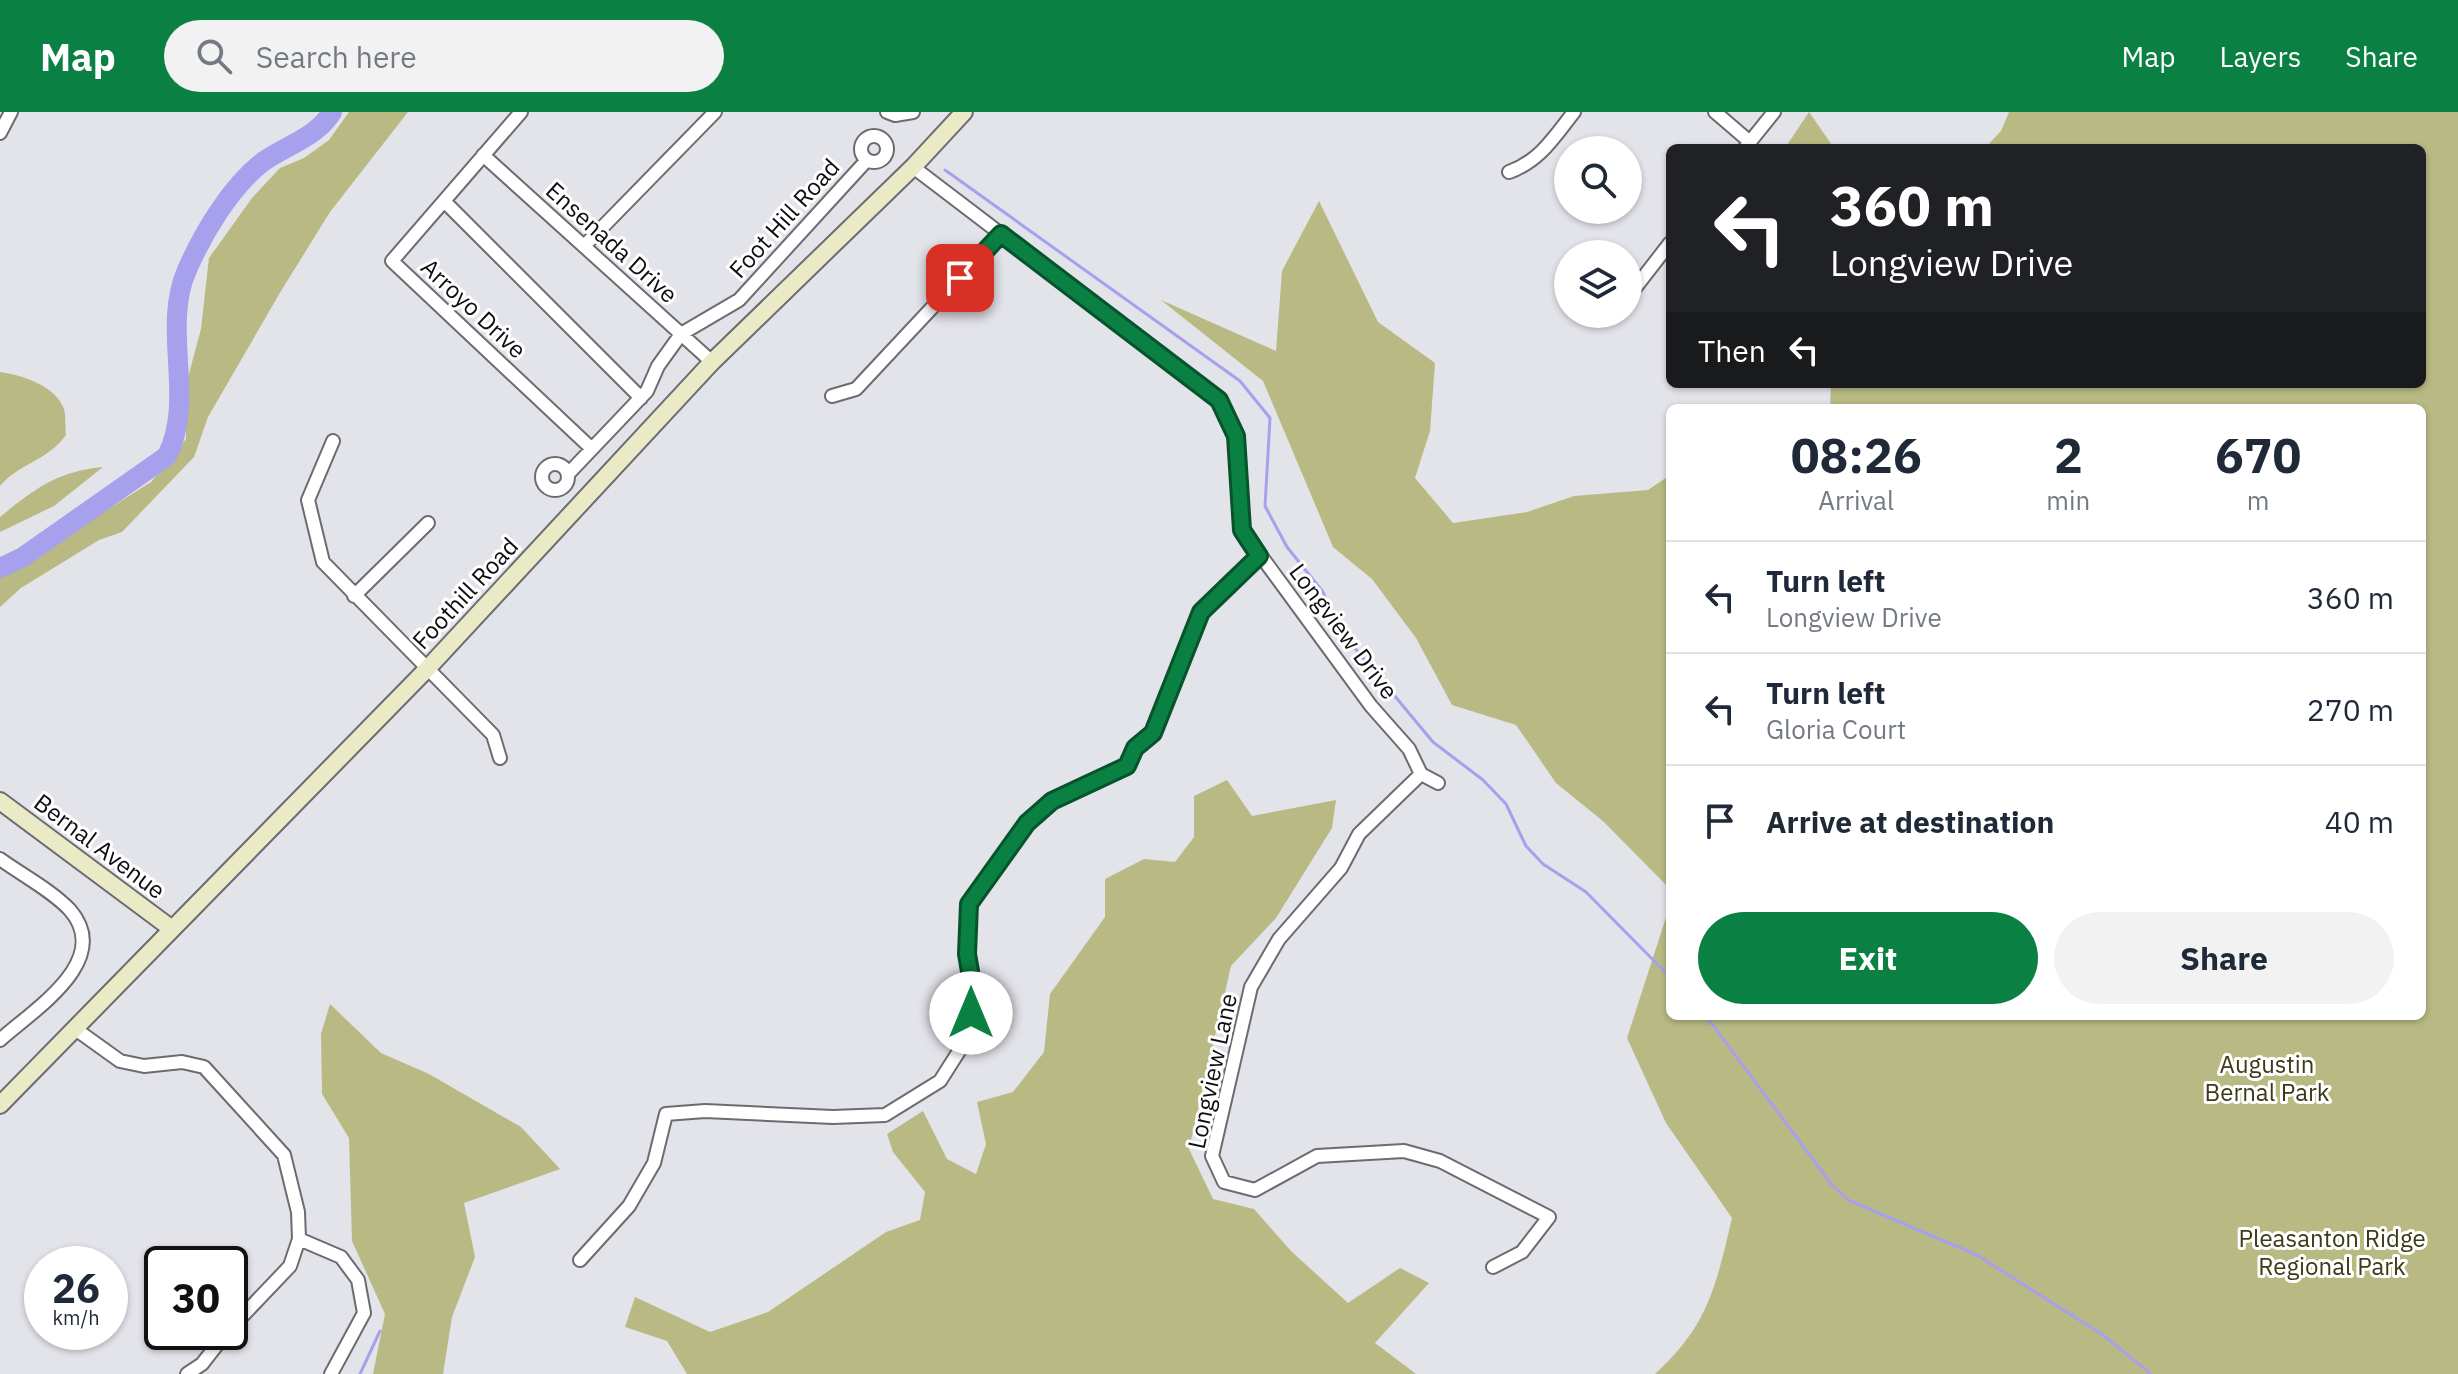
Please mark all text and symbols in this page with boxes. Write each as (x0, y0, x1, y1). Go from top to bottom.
search box (164, 20, 724, 92)
text: Map (40, 32, 116, 81)
icon: search (192, 34, 236, 78)
text: Search here (256, 37, 417, 76)
text: Map (2121, 38, 2175, 75)
text: Layers (2219, 38, 2301, 75)
text: Share (2345, 38, 2418, 75)
map controls (1554, 136, 1642, 328)
button: search (1554, 136, 1642, 224)
street label: Foot Hill Road (722, 151, 846, 285)
text: 360 m (1830, 169, 1994, 241)
street label: Ensenada Drive (539, 174, 685, 310)
icon: left (1698, 176, 1802, 280)
text: Longview Drive (1830, 239, 2073, 286)
button: layers (1554, 240, 1642, 328)
pin (926, 244, 994, 312)
street label: Arroyo Drive (414, 251, 534, 365)
icon: arrive (938, 256, 982, 300)
icon: left (1782, 328, 1826, 372)
text: Then (1698, 331, 1766, 370)
text: 08:26 (1791, 424, 1922, 486)
text: 2 (2054, 424, 2083, 486)
text: 670 (2215, 424, 2301, 486)
text: Arrival (1818, 483, 1894, 517)
text: min (2046, 483, 2090, 517)
text: m (2247, 483, 2269, 517)
street label: Foothill Road (405, 530, 525, 656)
street label: Longview Drive (1282, 557, 1406, 705)
text: Turn left (1766, 561, 1885, 600)
icon: left (1698, 575, 1742, 619)
text: 360 m (2307, 578, 2394, 617)
text: Longview Drive (1766, 600, 1942, 634)
text: Turn left (1766, 673, 1885, 712)
icon: left (1698, 687, 1742, 731)
text: 270 m (2307, 690, 2394, 729)
text: Gloria Court (1766, 712, 1906, 746)
street label: Bernal Avenue (28, 786, 172, 906)
icon: arrive (1698, 799, 1742, 843)
text: Arrive at destination (1766, 802, 2054, 841)
text: 40 m (2325, 802, 2394, 841)
button: Exit (1698, 912, 2038, 1004)
button: Share (2054, 912, 2394, 1004)
position arrow (929, 971, 1013, 1055)
street label: Longview Lane (1180, 990, 1244, 1152)
park label: Augustin Bernal Park (2205, 1048, 2330, 1108)
park label: Pleasanton Ridge Regional Park (2238, 1222, 2426, 1282)
speed limit sign: 30 (144, 1246, 248, 1350)
text: 26 (52, 1262, 100, 1314)
text: km/h (52, 1304, 100, 1331)

